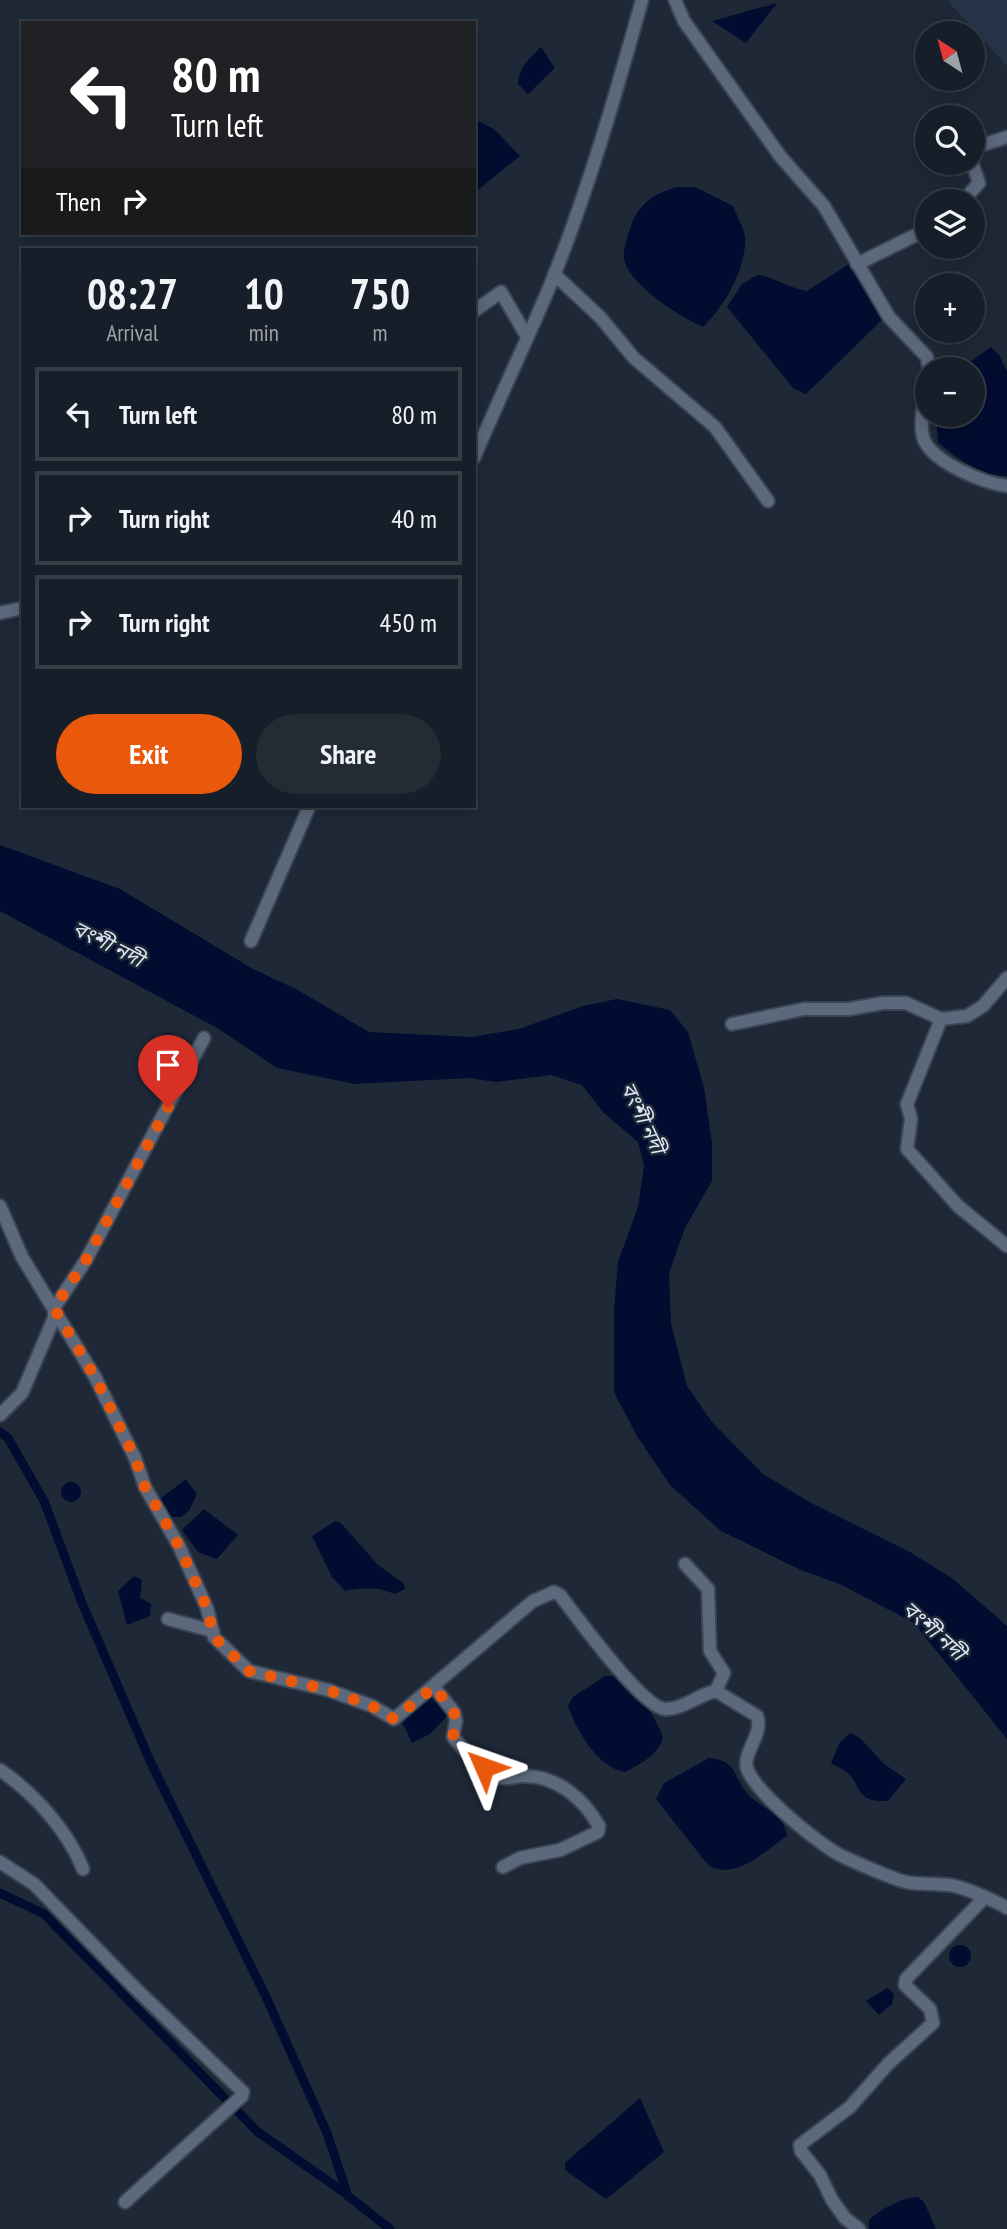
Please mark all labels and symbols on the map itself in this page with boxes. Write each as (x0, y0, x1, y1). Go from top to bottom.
north arrow (915, 21, 985, 91)
water label: বংশী নদী (68, 914, 152, 975)
pin (138, 1035, 198, 1107)
water label: বংশী নদী (615, 1078, 674, 1162)
water label: বংশী নদী (897, 1595, 975, 1669)
position arrow (447, 1730, 521, 1804)

